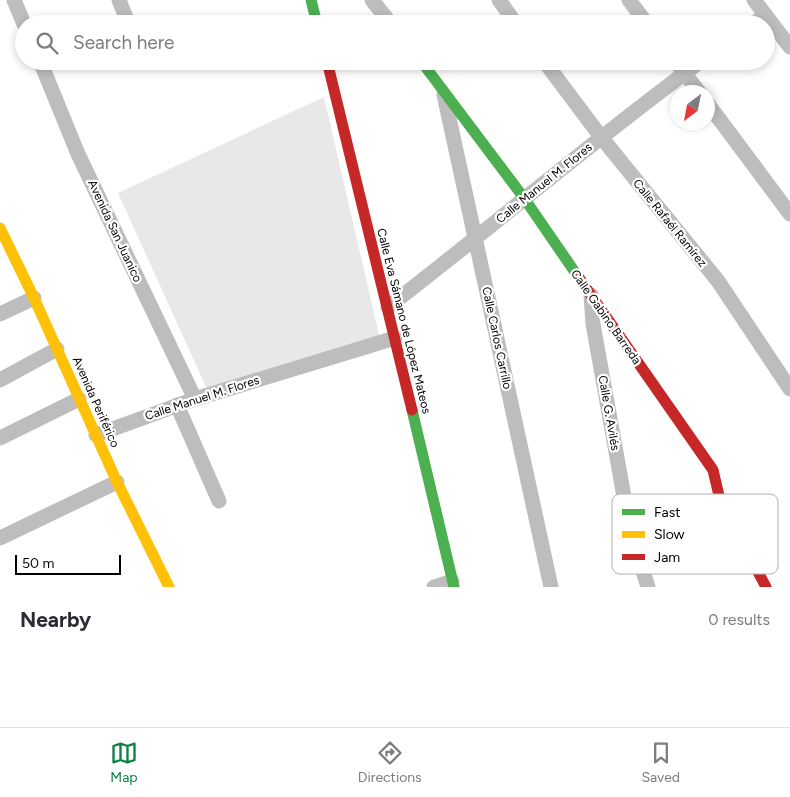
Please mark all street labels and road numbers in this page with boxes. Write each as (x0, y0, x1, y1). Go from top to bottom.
street label: Calle Manuel M. Flores (493, 140, 595, 226)
street label: Calle Rafaél Ramírez (630, 176, 710, 270)
street label: Avenida San Juanico (85, 178, 145, 284)
street label: Calle Eva Sámano de López Mateos (374, 227, 434, 415)
street label: Calle Gabino Barreda (568, 267, 644, 367)
street label: Calle Carlos Carrillo (479, 285, 515, 391)
street label: Avenida Periférico (70, 355, 122, 450)
street label: Calle Manuel M. Flores (143, 373, 261, 423)
street label: Calle G. Avilés (596, 374, 623, 452)

